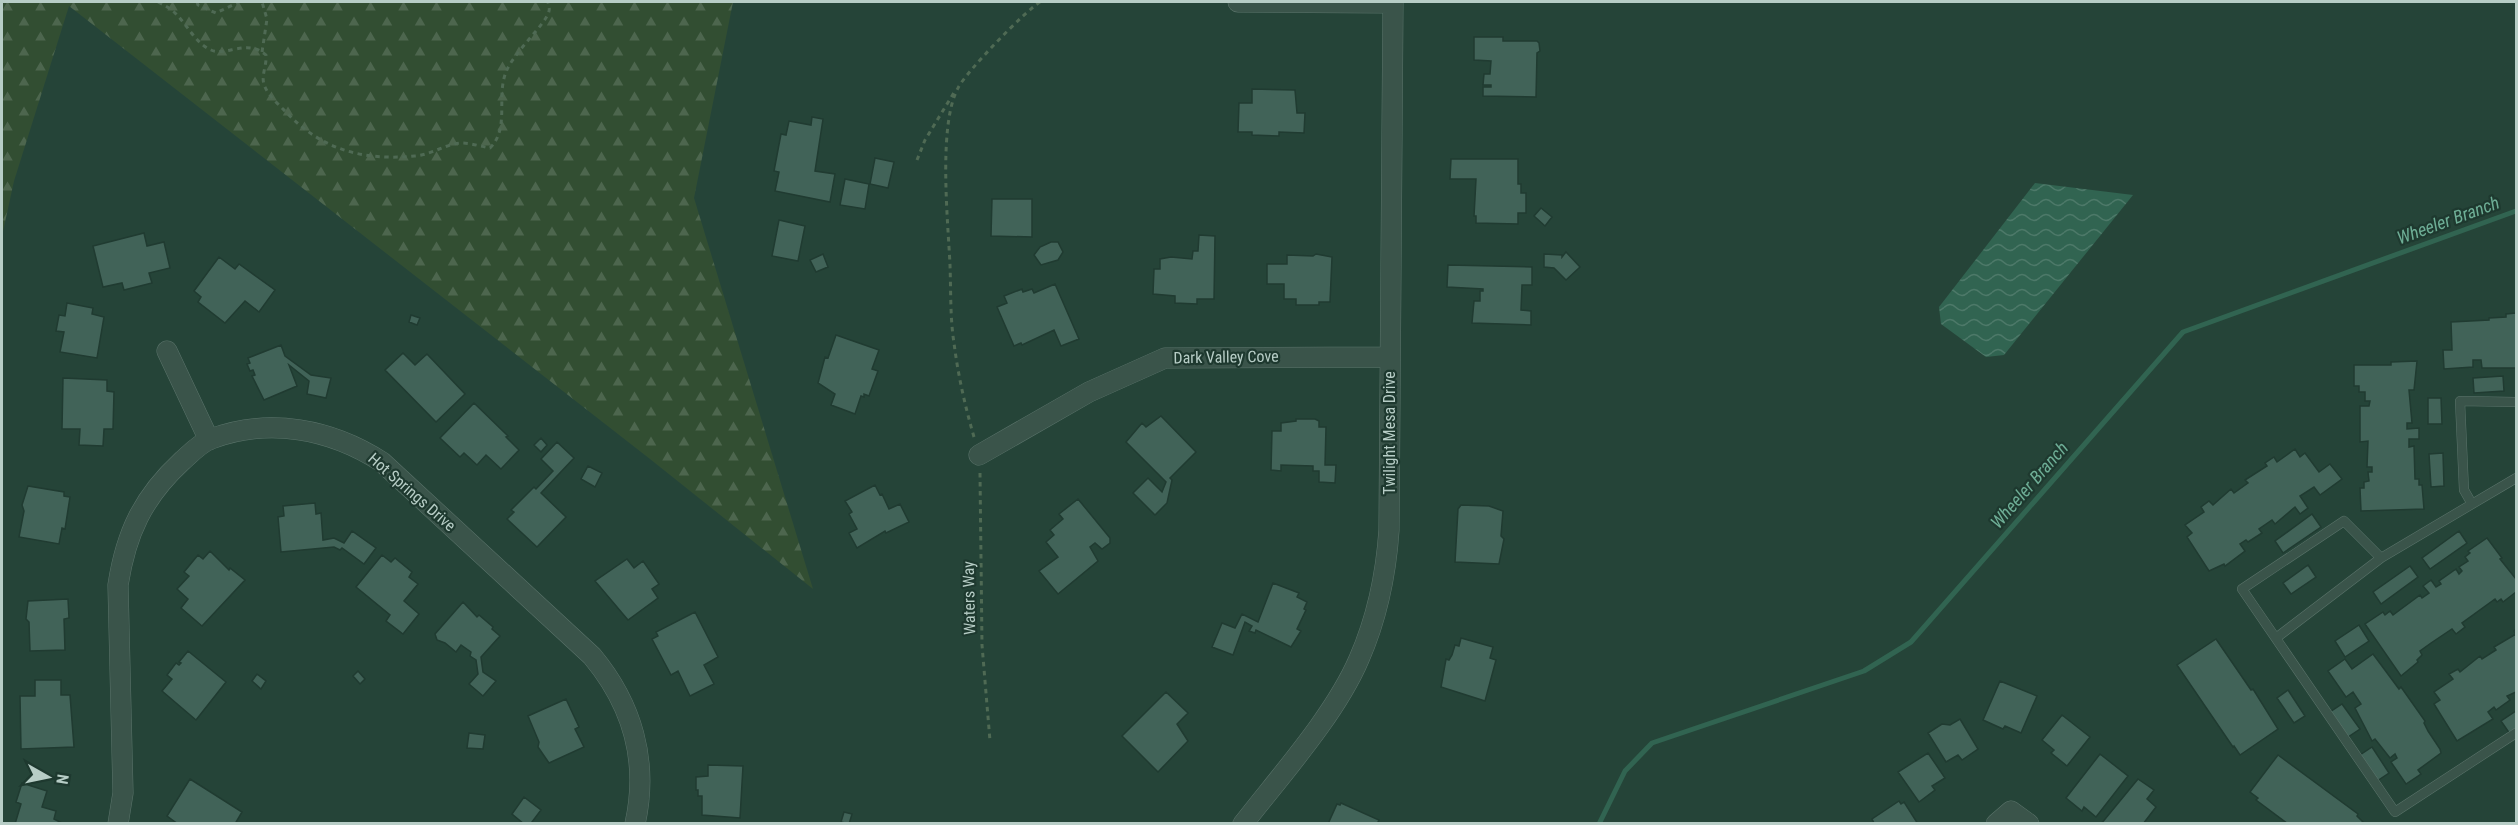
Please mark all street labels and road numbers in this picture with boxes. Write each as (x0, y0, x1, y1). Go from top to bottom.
street label: Dark Valley Cove (1173, 347, 1279, 367)
street label: Twilight Mesa Drive (1380, 371, 1399, 495)
street label: Hot Springs Drive (364, 449, 460, 535)
street label: Waters Way (959, 561, 979, 635)

